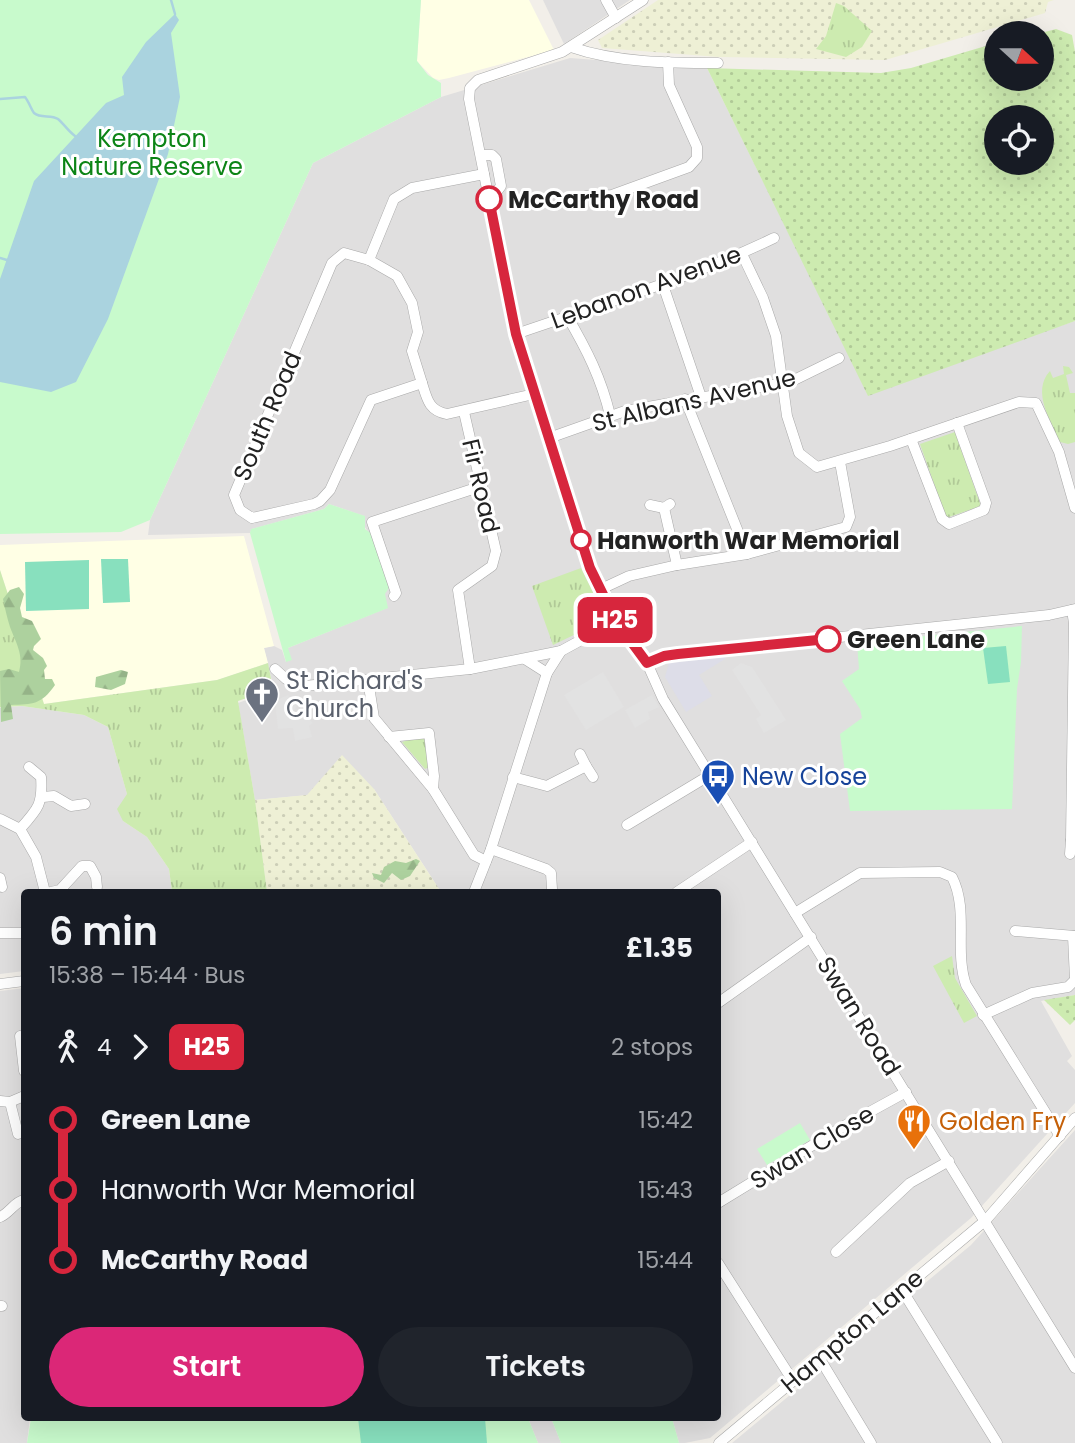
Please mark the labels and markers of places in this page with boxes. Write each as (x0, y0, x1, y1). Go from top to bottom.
place label: McCarthy Road (508, 183, 699, 216)
marker: McCarthy Road (476, 186, 502, 212)
place label: Hanworth War Memorial (597, 524, 900, 557)
marker: Hanworth War Memorial (571, 530, 591, 550)
place label: Green Lane (847, 623, 985, 656)
marker: Green Lane (815, 626, 841, 652)
place label: St Richard's Church (286, 664, 423, 725)
church icon: St Richard's Church (243, 675, 281, 724)
bus stop icon: New Close (699, 757, 737, 806)
place label: New Close (742, 760, 867, 793)
restaurant icon: Golden Fry (895, 1102, 933, 1151)
place label: Golden Fry (939, 1105, 1067, 1138)

